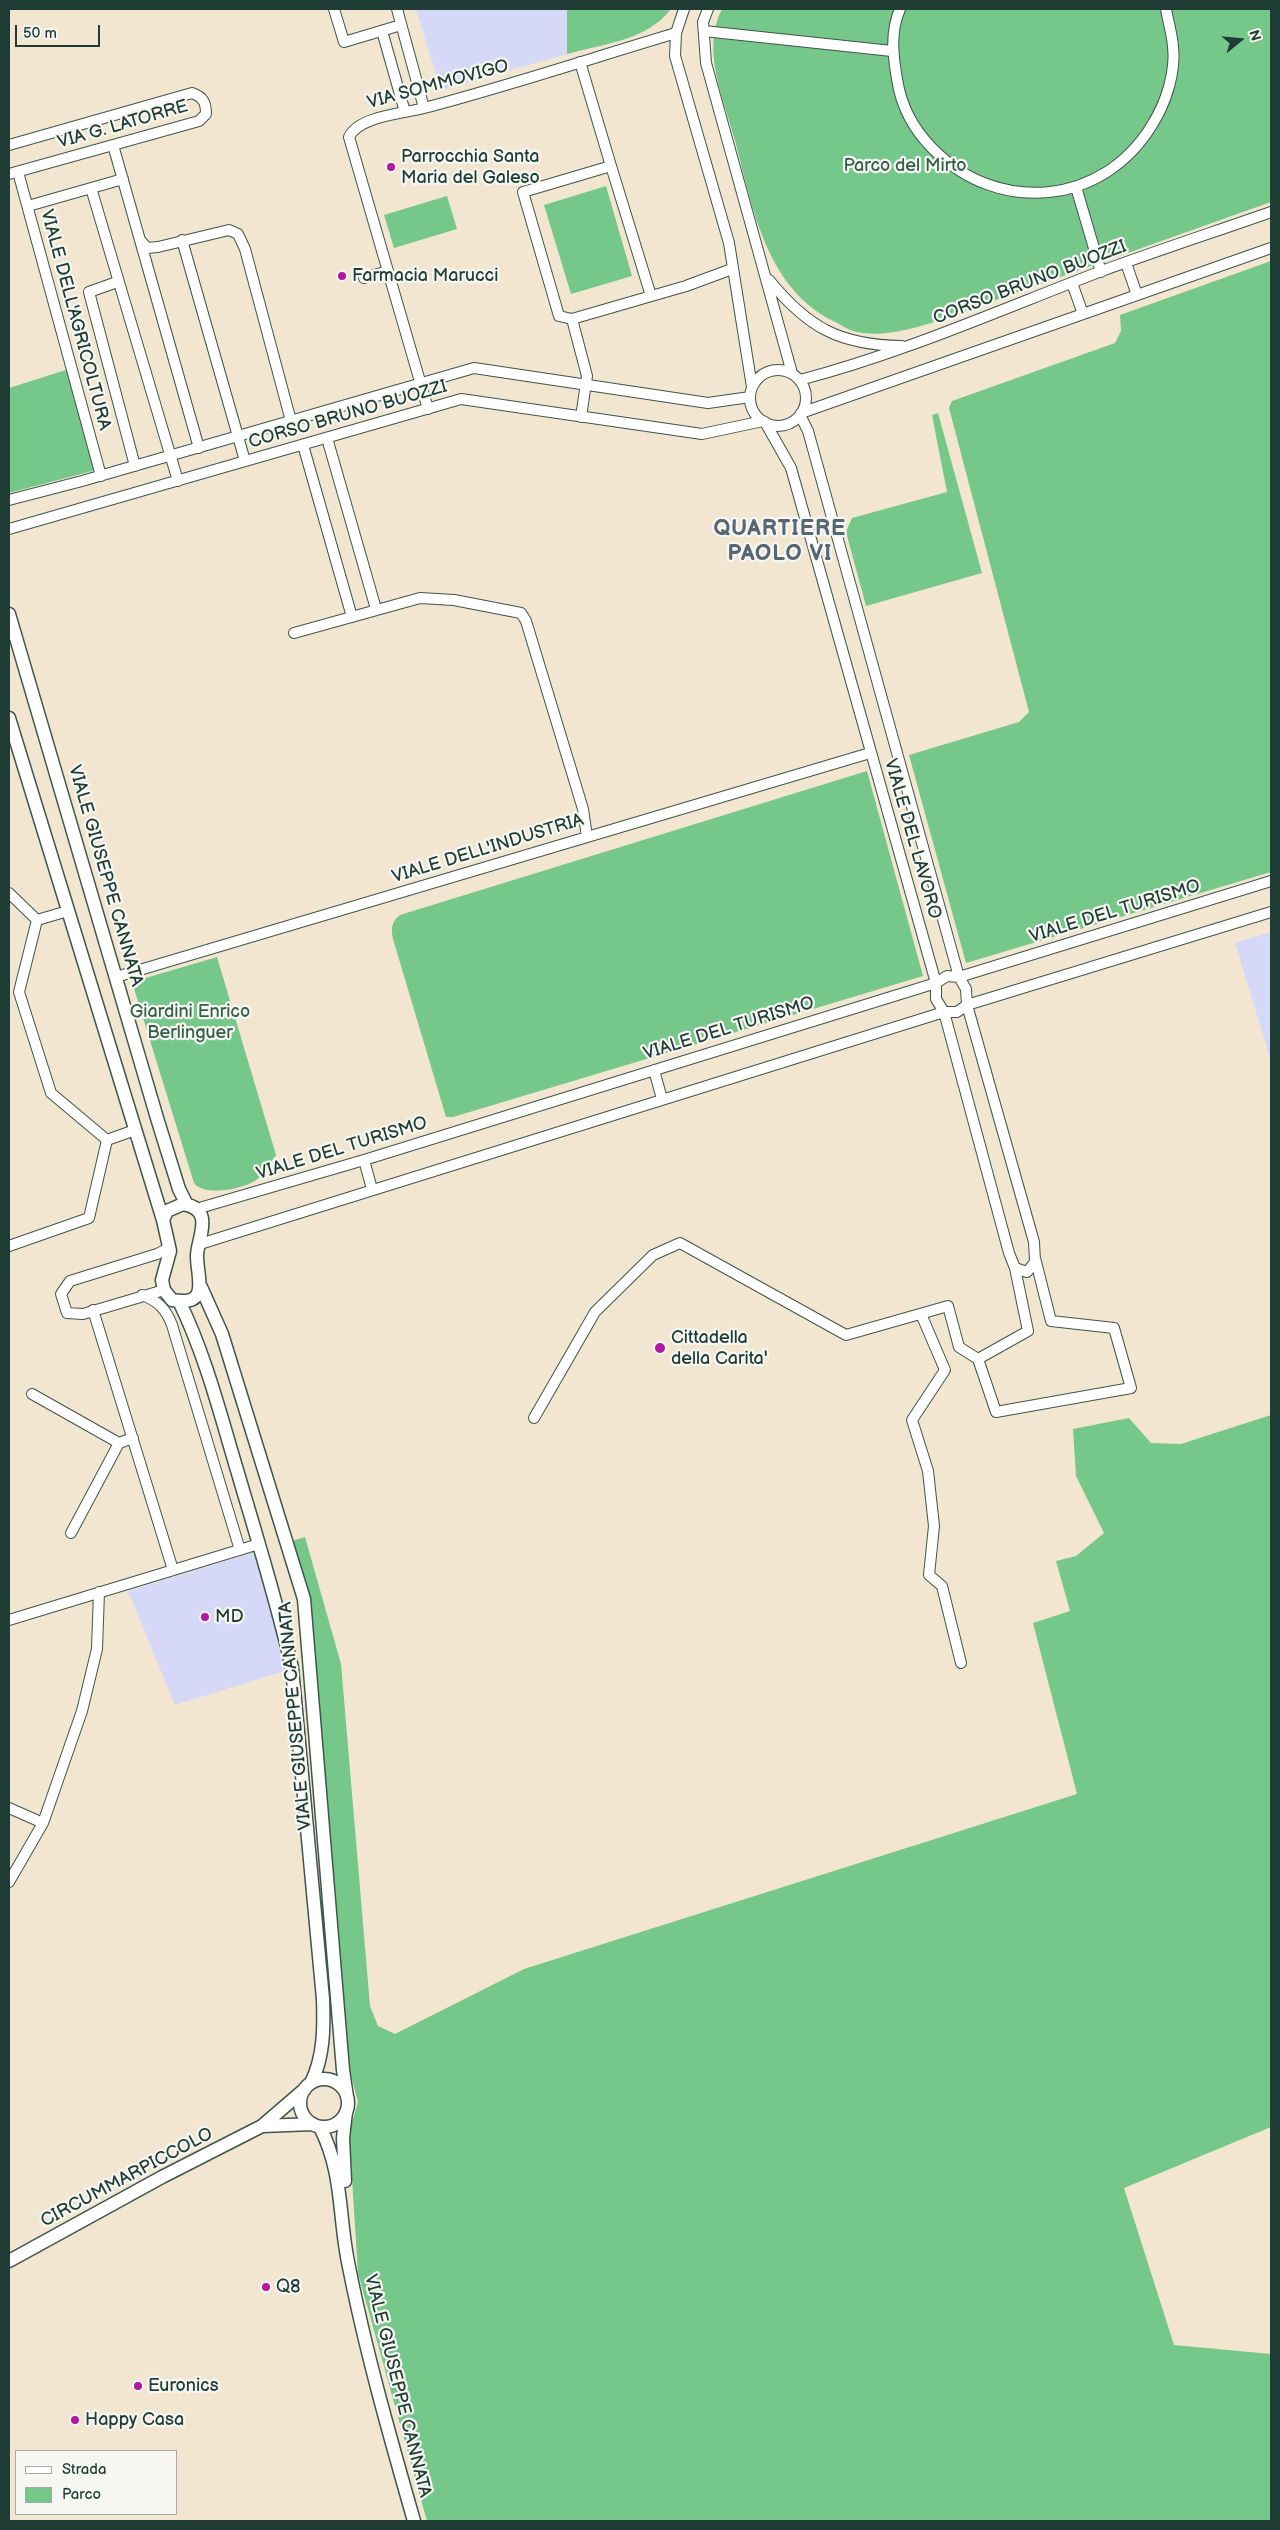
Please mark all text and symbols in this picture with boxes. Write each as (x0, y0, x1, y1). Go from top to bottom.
scale bar (18, 15, 102, 47)
north arrow (1215, 15, 1265, 65)
text: 50 m (23, 24, 57, 43)
text: N (1245, 28, 1264, 43)
street label: VIA SOMMOVIGO (365, 56, 511, 114)
street label: VIA G. LATORRE (55, 96, 191, 154)
place label: Parrocchia Santa Maria del Galeso (401, 146, 540, 188)
park label: Parco del Mirto (843, 155, 967, 177)
marker: Parrocchia Santa Maria del Galeso (385, 161, 397, 173)
street label: VIALE DELL'AGRICOLTURA (35, 207, 115, 433)
street label: CORSO BRUNO BUOZZI (930, 236, 1130, 330)
place label: Farmacia Marucci (352, 265, 498, 287)
marker: Farmacia Marucci (336, 270, 348, 282)
street label: CORSO BRUNO BUOZZI (246, 376, 450, 454)
district label: QUARTIERE PAOLO VI (712, 516, 848, 568)
street label: VIALE DEL LAVORO (879, 756, 945, 922)
street label: VIALE GIUSEPPE CANNATA (63, 763, 147, 989)
street label: VIALE DELL'INDUSTRIA (390, 810, 586, 888)
street label: VIALE DEL TURISMO (1027, 876, 1203, 948)
street label: VIALE DEL TURISMO (641, 993, 817, 1065)
park label: Giardini Enrico Berlinguer (130, 1001, 250, 1044)
street label: VIALE DEL TURISMO (254, 1113, 430, 1185)
place label: Cittadella della Carita' (671, 1327, 768, 1370)
marker: Cittadella della Carita' (653, 1341, 667, 1355)
street label: VIALE GIUSEPPE CANNATA (275, 1601, 317, 1831)
place label: MD (215, 1606, 244, 1628)
marker: MD (199, 1611, 211, 1623)
street label: CIRCUMMARPICCOLO (37, 2123, 217, 2233)
street label: VIALE GIUSEPPE CANNATA (359, 2272, 435, 2500)
place label: Q8 (276, 2276, 300, 2298)
marker: Q8 (260, 2281, 272, 2293)
place label: Euronics (148, 2375, 219, 2397)
marker: Euronics (132, 2380, 144, 2392)
place label: Happy Casa (85, 2409, 184, 2431)
marker: Happy Casa (69, 2414, 81, 2426)
legend (15, 2450, 178, 2515)
text: Strada (62, 2460, 106, 2479)
text: Parco (62, 2485, 101, 2504)

